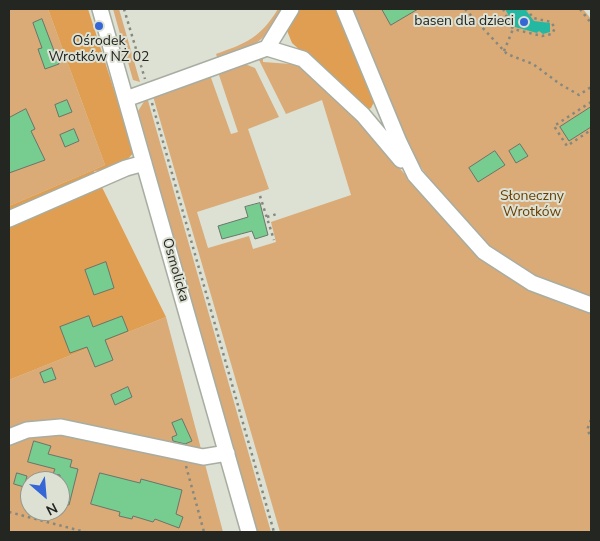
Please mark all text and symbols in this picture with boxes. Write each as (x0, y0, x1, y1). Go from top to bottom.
place label: basen dla dzieci (414, 14, 514, 30)
marker: basen dla dzieci (518, 16, 530, 28)
marker: Ośrodek Wrotków NŻ 02 (93, 20, 105, 32)
place label: Ośrodek Wrotków NŻ 02 (48, 34, 150, 66)
park label: Słoneczny Wrotków (500, 189, 564, 222)
street label: Osmolicka (158, 236, 192, 304)
north arrow (20, 471, 70, 521)
text: N (43, 498, 61, 520)

